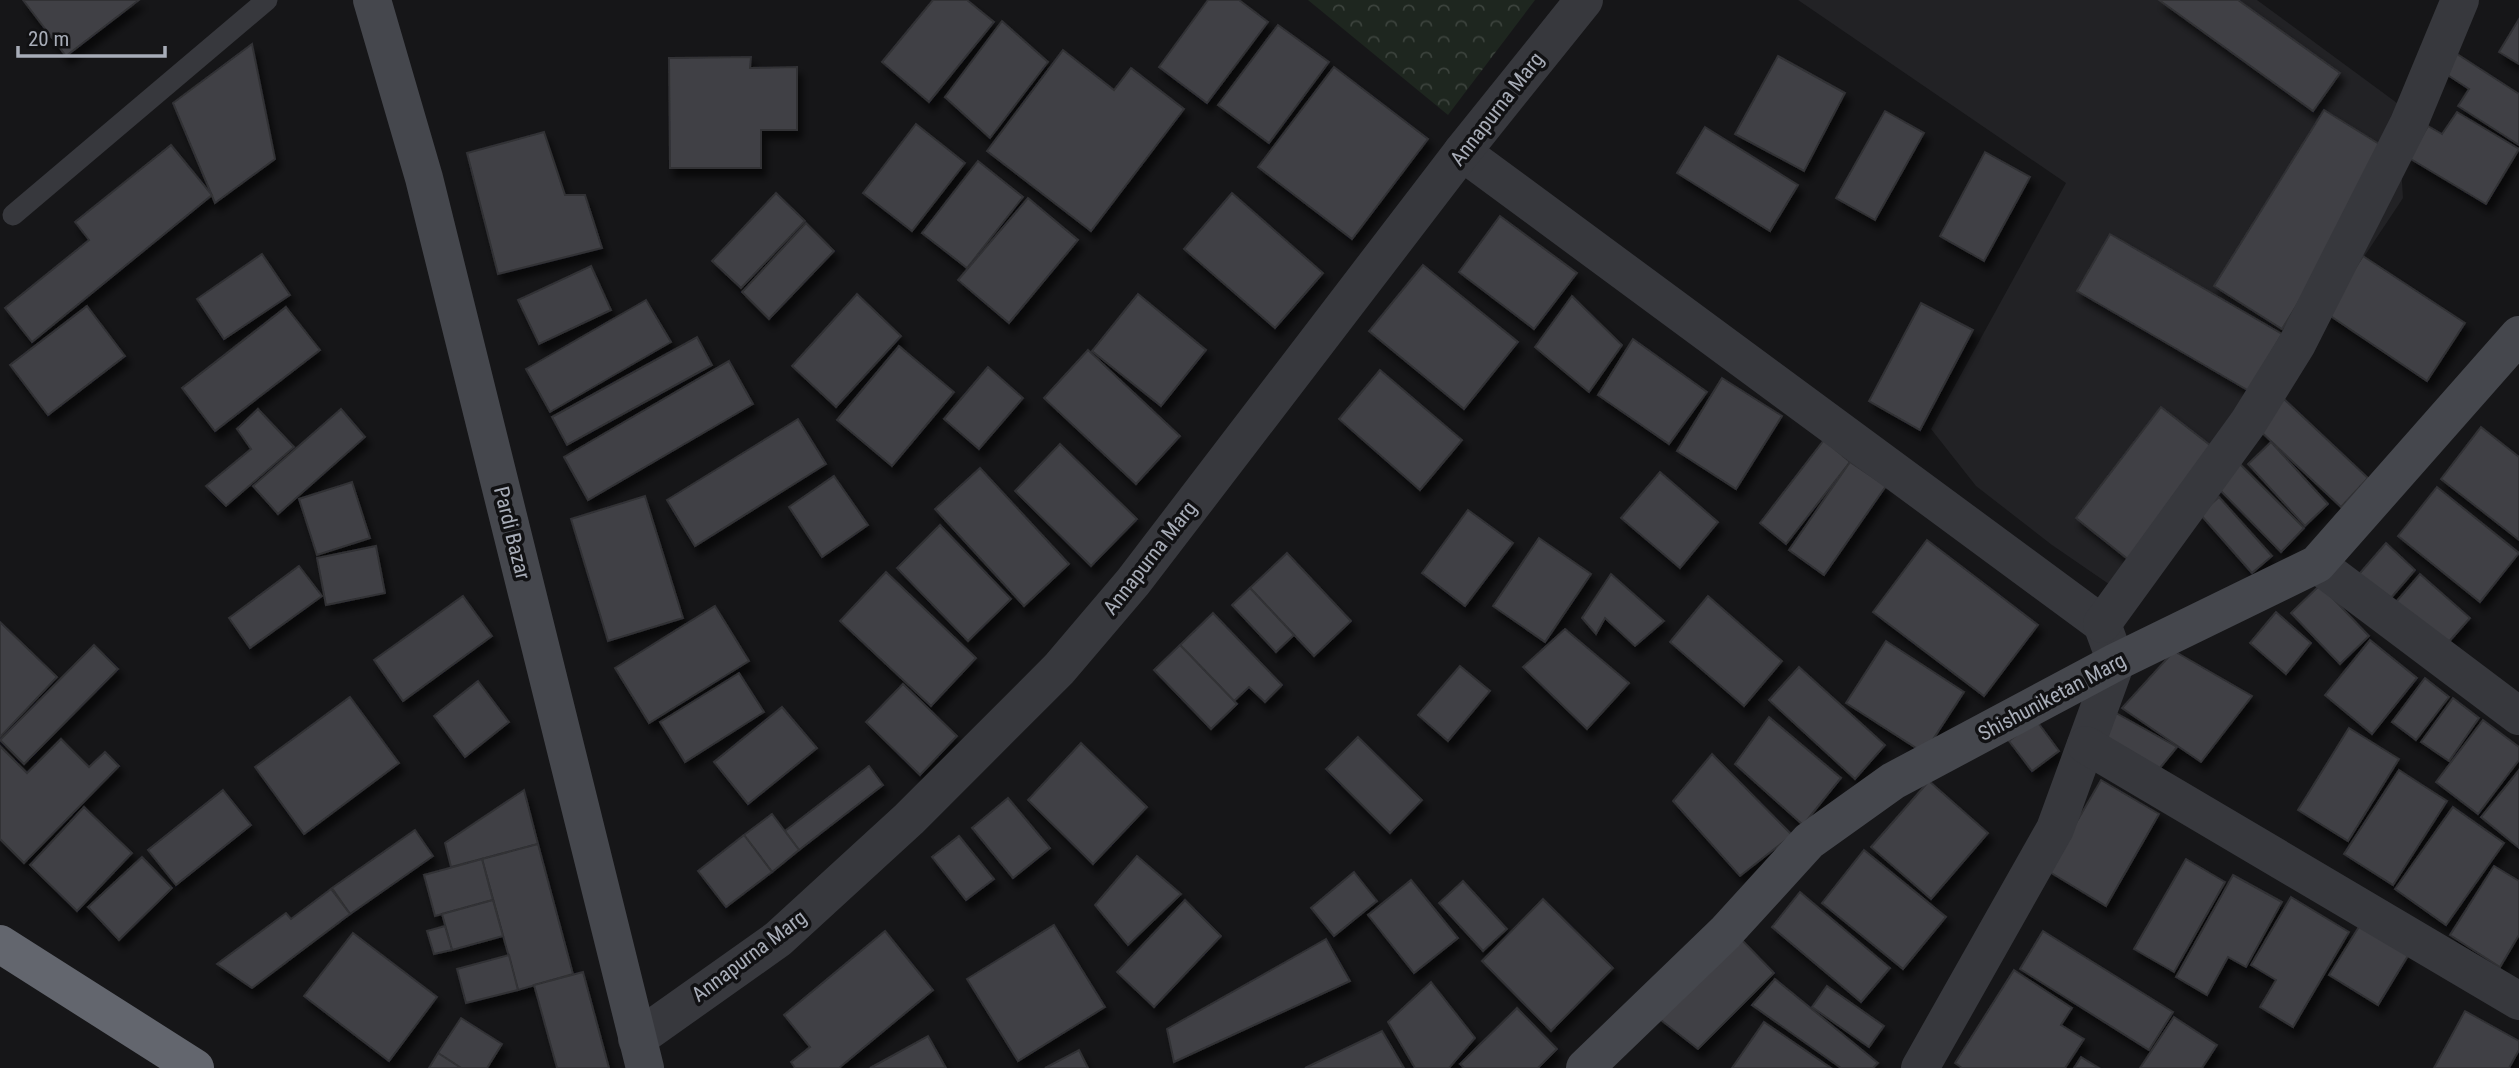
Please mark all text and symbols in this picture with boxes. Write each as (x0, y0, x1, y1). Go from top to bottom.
scale bar (18, 14, 164, 58)
text: 20 m (28, 27, 69, 51)
street label: Annapurna Marg (1445, 48, 1549, 170)
street label: Pardi Bazar (489, 484, 535, 582)
street label: Annapurna Marg (1098, 497, 1202, 619)
street label: Shishuniketan Marg (1974, 648, 2130, 746)
street label: Annapurna Marg (687, 905, 811, 1007)

